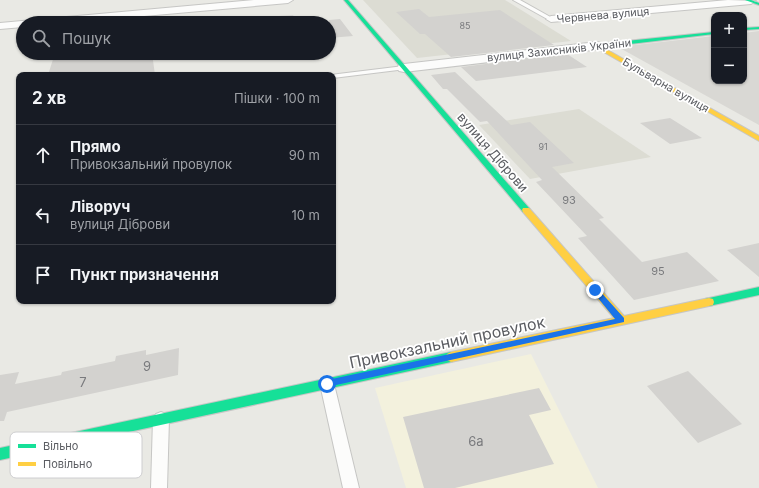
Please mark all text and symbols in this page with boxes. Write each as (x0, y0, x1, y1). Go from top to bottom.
street label: Червнева вулиця (556, 4, 650, 26)
map controls (711, 12, 747, 84)
button: + (711, 12, 747, 48)
search box (16, 16, 336, 60)
house number: 85 (459, 20, 471, 31)
icon: search (30, 27, 52, 49)
text: Пошук (62, 29, 111, 48)
street label: вулиця Захисників України (486, 35, 632, 65)
button: − (711, 48, 747, 84)
street label: Бульварна вулиця (620, 55, 712, 115)
text: 2 хв (32, 88, 66, 108)
text: Пішки · 100 m (234, 90, 320, 106)
street label: вулиця Діброви (454, 109, 532, 195)
text: Прямо (70, 137, 121, 156)
house number: 91 (538, 141, 548, 152)
icon: ahead (32, 144, 54, 166)
text: 90 m (289, 147, 320, 163)
text: Привокзальний провулок (70, 156, 232, 172)
house number: 93 (562, 193, 576, 207)
text: Ліворуч (70, 197, 130, 216)
icon: left (32, 204, 54, 226)
text: 10 m (291, 207, 320, 223)
text: вулиця Діброви (70, 216, 170, 232)
icon: arrive (32, 264, 54, 286)
house number: 95 (651, 264, 665, 278)
text: Пункт призначення (70, 265, 219, 284)
route end (586, 281, 604, 299)
street label: Привокзальний провулок (347, 311, 547, 373)
house number: 9 (143, 358, 151, 374)
house number: 7 (79, 374, 87, 390)
route start (318, 375, 336, 393)
legend (10, 432, 142, 478)
house number: 6а (468, 433, 484, 449)
text: Вільно (43, 439, 79, 453)
text: Повільно (43, 457, 93, 471)

